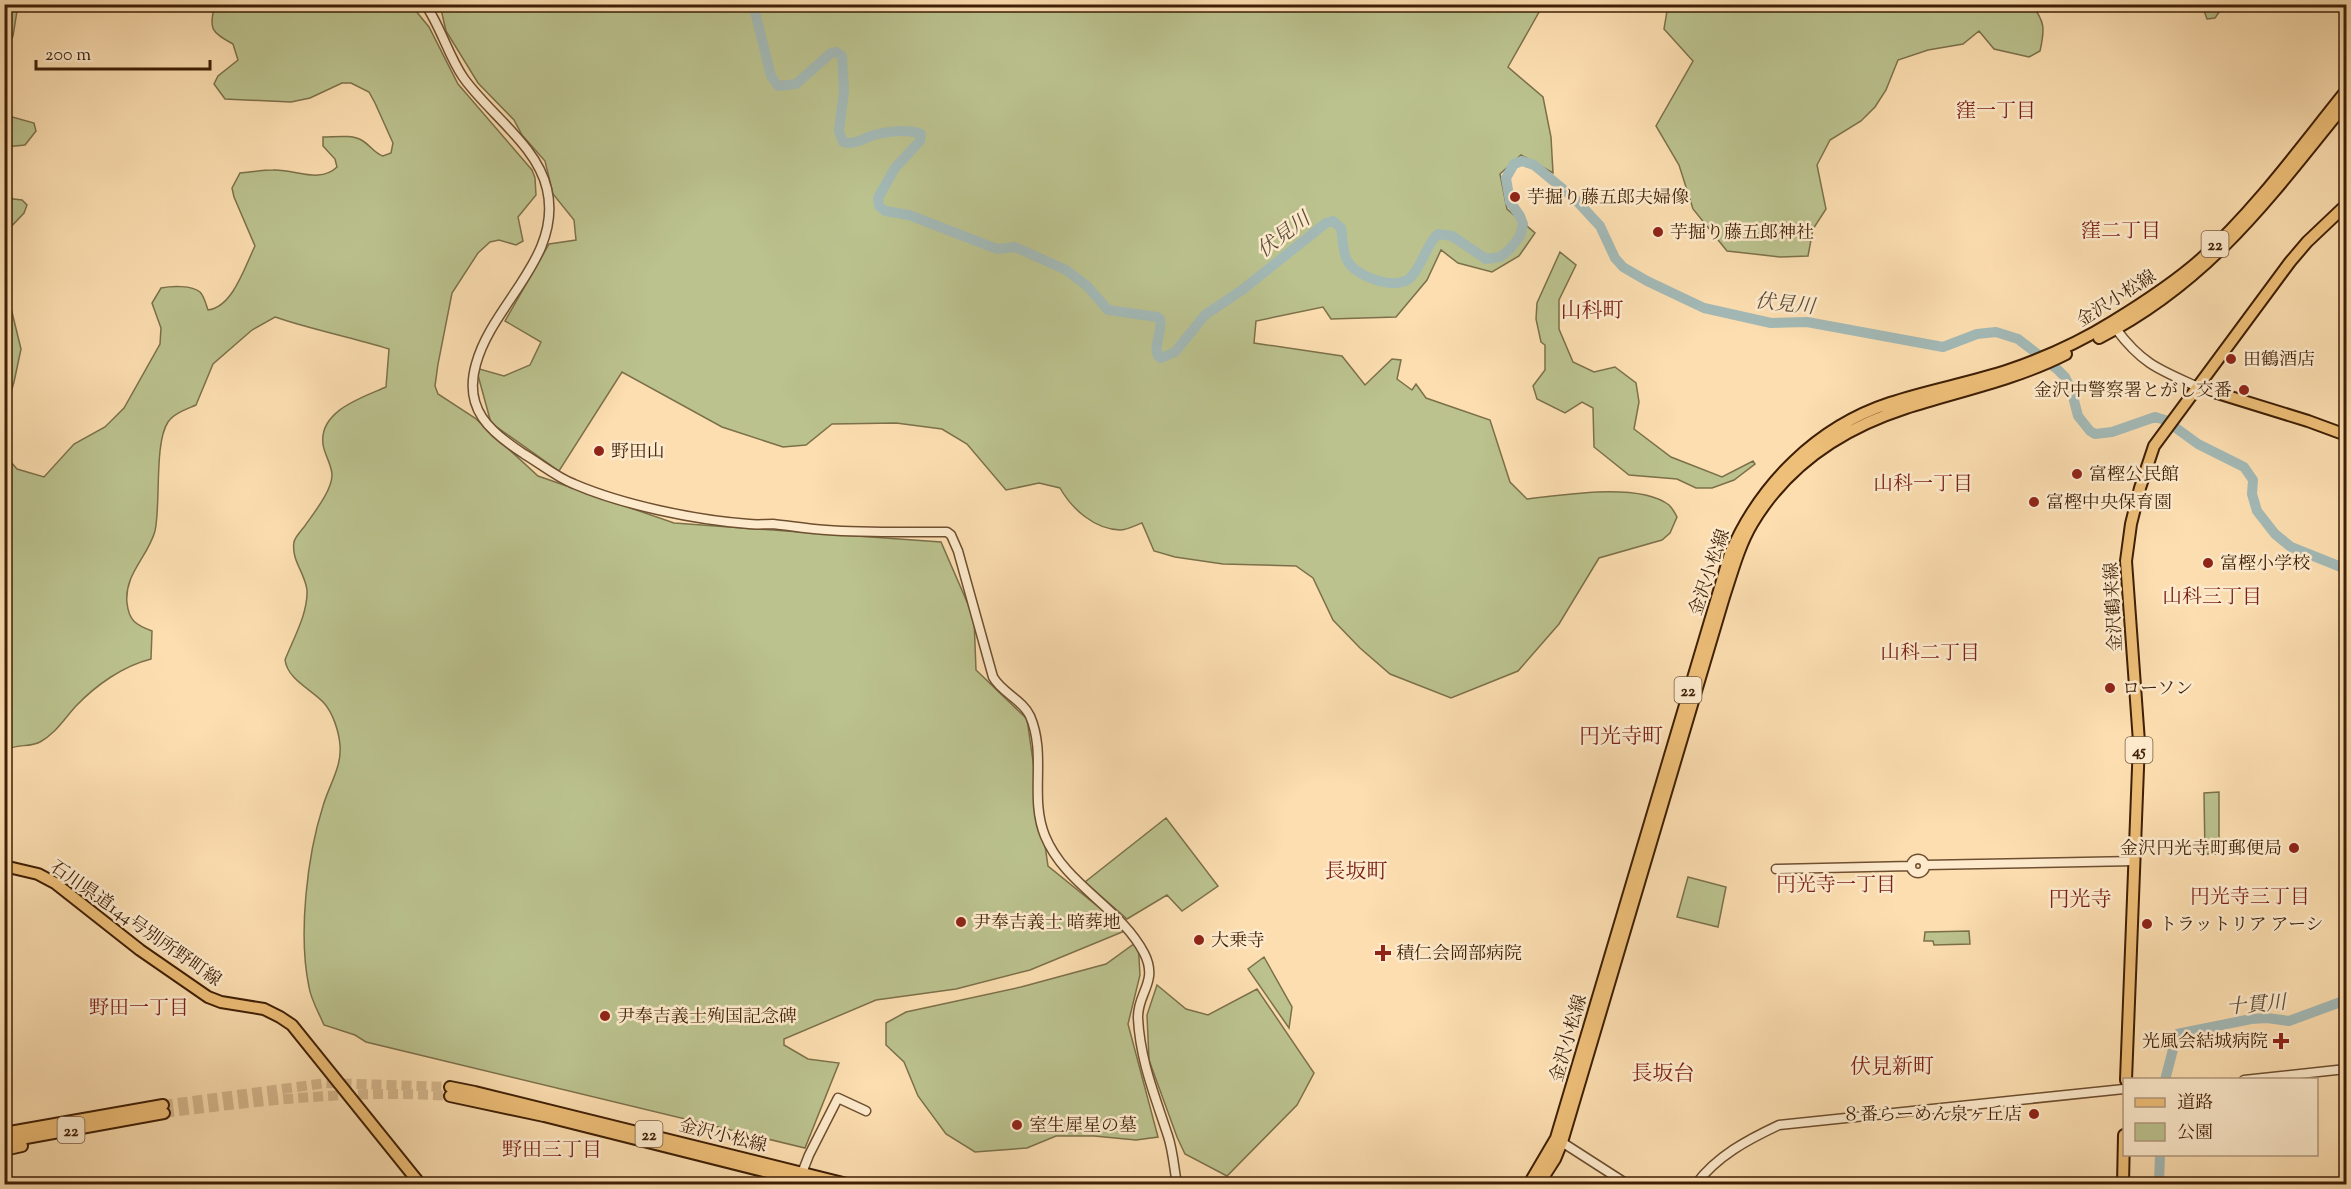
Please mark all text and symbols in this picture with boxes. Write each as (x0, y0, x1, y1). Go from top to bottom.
scale bar (36, 33, 210, 71)
text: 200 m (45, 43, 91, 69)
district label: 窪一丁目 (1956, 98, 2036, 127)
place label: 芋掘り藤五郎夫婦像 (1527, 186, 1689, 212)
marker: 芋掘り藤五郎夫婦像 (1508, 190, 1522, 204)
water label: 伏見川 (1252, 205, 1319, 266)
district label: 窪二丁目 (2081, 218, 2161, 247)
place label: 芋掘り藤五郎神社 (1670, 221, 1814, 247)
marker: 芋掘り藤五郎神社 (1651, 225, 1665, 239)
road number: 22 (2202, 231, 2228, 257)
street label: 金沢小松線 (2072, 265, 2162, 335)
water label: 伏見川 (1753, 288, 1818, 323)
district label: 山科町 (1561, 297, 1624, 327)
place label: 田鶴酒店 (2243, 348, 2315, 374)
marker: 田鶴酒店 (2224, 352, 2238, 366)
place label: 金沢中警察署とがし交番 (2034, 379, 2232, 405)
marker: 金沢中警察署とがし交番 (2237, 383, 2251, 397)
place label: 野田山 (611, 440, 665, 466)
marker: 野田山 (592, 444, 606, 458)
place label: 富樫公民館 (2089, 463, 2179, 489)
marker: 富樫公民館 (2070, 467, 2084, 481)
district label: 山科一丁目 (1873, 471, 1973, 500)
place label: 富樫中央保育園 (2046, 491, 2172, 517)
marker: 富樫中央保育園 (2027, 495, 2041, 509)
street label: 金沢小松線 (1684, 526, 1738, 619)
place label: 富樫小学校 (2220, 552, 2310, 578)
marker: 富樫小学校 (2201, 556, 2215, 570)
street label: 金沢鶴来線 (2100, 561, 2130, 653)
district label: 山科三丁目 (2162, 584, 2262, 613)
district label: 山科二丁目 (1880, 640, 1980, 669)
road number: 22 (1674, 677, 1702, 703)
place label: ローソン (2122, 677, 2193, 703)
marker: ローソン (2103, 681, 2117, 695)
district label: 円光寺町 (1579, 723, 1663, 753)
road number: 45 (2126, 737, 2152, 763)
place label: 金沢円光寺町郵便局 (2120, 837, 2282, 863)
marker: 金沢円光寺町郵便局 (2287, 841, 2301, 855)
street label: 石川県道144号別所野町線 (44, 855, 226, 994)
district label: 長坂町 (1325, 858, 1388, 888)
district label: 円光寺一丁目 (1776, 872, 1896, 901)
district label: 円光寺三丁目 (2190, 884, 2310, 913)
district label: 円光寺 (2049, 886, 2112, 916)
place label: 尹奉吉義士 暗葬地 (973, 911, 1121, 937)
place label: トラットリア アーシ (2159, 913, 2324, 939)
marker: 尹奉吉義士 暗葬地 (954, 915, 968, 929)
marker: トラットリア アーシ (2140, 917, 2154, 931)
place label: 大乗寺 (1211, 929, 1265, 955)
marker: 大乗寺 (1192, 933, 1206, 947)
place label: 積仁会岡部病院 (1396, 942, 1522, 968)
marker: 積仁会岡部病院 (1374, 944, 1392, 962)
water label: 十貫川 (2225, 989, 2289, 1024)
street label: 金沢小松線 (1545, 992, 1595, 1085)
district label: 野田一丁目 (89, 995, 189, 1024)
place label: 尹奉吉義士殉国記念碑 (617, 1005, 797, 1031)
marker: 尹奉吉義士殉国記念碑 (598, 1009, 612, 1023)
place label: 光風会結城病院 (2142, 1030, 2268, 1056)
marker: 光風会結城病院 (2272, 1032, 2290, 1050)
district label: 伏見新町 (1850, 1053, 1934, 1083)
district label: 長坂台 (1632, 1060, 1695, 1090)
legend (2123, 1078, 2318, 1156)
text: 道路 (2177, 1091, 2213, 1117)
place label: ８番らーめん泉ヶ丘店 (1842, 1103, 2022, 1129)
marker: ８番らーめん泉ヶ丘店 (2027, 1107, 2041, 1121)
street label: 金沢小松線 (676, 1113, 769, 1160)
place label: 室生犀星の墓 (1029, 1114, 1137, 1140)
road number: 22 (58, 1117, 84, 1143)
marker: 室生犀星の墓 (1010, 1118, 1024, 1132)
road number: 22 (636, 1121, 662, 1147)
text: 公園 (2177, 1121, 2213, 1147)
district label: 野田三丁目 (502, 1137, 602, 1166)

